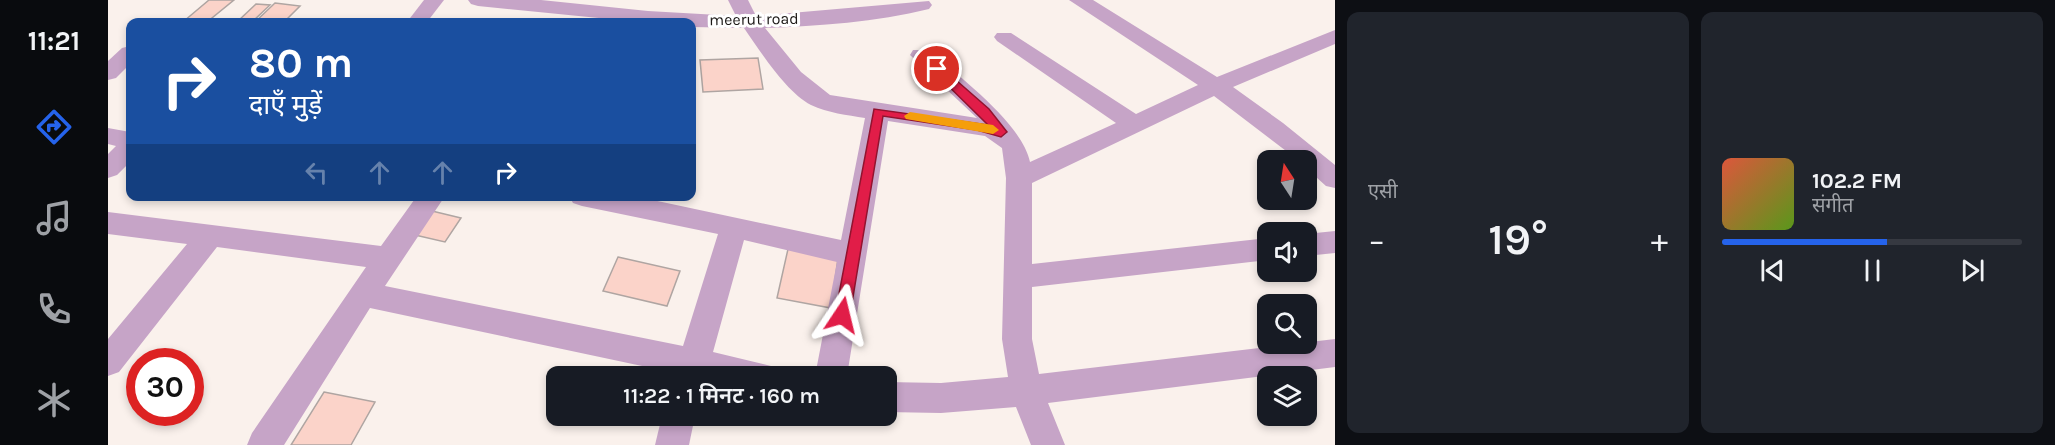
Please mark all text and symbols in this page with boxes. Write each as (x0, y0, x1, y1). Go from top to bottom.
street label: meerut road (709, 9, 799, 29)
text: 11:21 (28, 25, 80, 57)
text: 80 m (249, 38, 353, 88)
icon: right (150, 42, 228, 120)
pin (911, 43, 962, 94)
icon: arrive (920, 52, 953, 85)
text: दाएँ मुड़ें (249, 89, 322, 121)
icon: directions (33, 106, 75, 148)
north arrow (1257, 150, 1317, 210)
map controls (1257, 150, 1317, 426)
icon: left (300, 156, 333, 189)
icon: ahead (363, 156, 396, 189)
icon: ahead (426, 156, 459, 189)
icon: right (489, 156, 522, 189)
text: 102.2 FM (1812, 168, 1902, 194)
text: एसी (1368, 180, 1398, 203)
text: संगीत (1812, 194, 1853, 217)
icon: music (33, 197, 75, 239)
text: 19° (1488, 213, 1548, 265)
text: − (1368, 221, 1385, 259)
text: + (1651, 221, 1668, 259)
button: sound (1257, 222, 1317, 282)
icon: previous (1756, 254, 1789, 287)
icon: pause (1856, 254, 1889, 287)
icon: next (1956, 254, 1989, 287)
position arrow (810, 283, 874, 347)
icon: phone (33, 288, 75, 330)
button: search (1257, 294, 1317, 354)
speed limit sign: 30 (126, 348, 204, 426)
button: layers (1257, 366, 1317, 426)
icon: climate (33, 379, 75, 421)
text: 11:22 · 1 मिनट · 160 m (623, 383, 820, 409)

